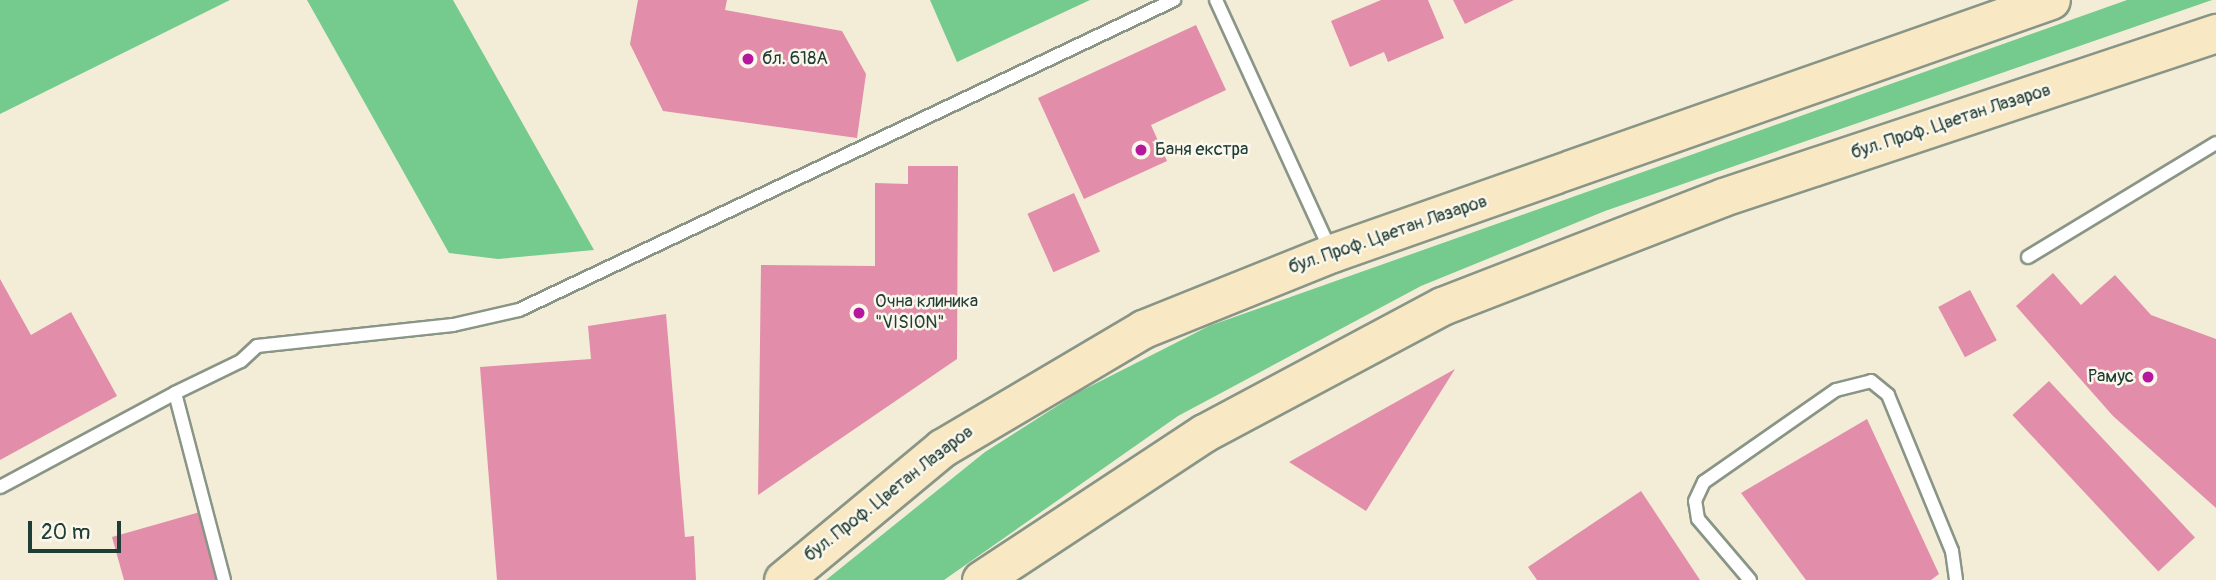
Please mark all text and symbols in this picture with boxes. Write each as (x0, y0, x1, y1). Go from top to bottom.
place label: бл. 618А (762, 48, 828, 70)
marker: бл. 618А (740, 51, 756, 67)
street label: бул. Проф. Цветан Лазаров (1848, 79, 2054, 165)
place label: Баня екстра (1155, 139, 1248, 161)
marker: Баня екстра (1133, 142, 1149, 158)
street label: бул. Проф. Цветан Лазаров (1286, 191, 1490, 279)
place label: Очна клиника "VISION" (875, 292, 978, 334)
marker: Очна клиника "VISION" (849, 303, 869, 323)
place label: Рамус (2088, 366, 2134, 388)
marker: Рамус (2140, 369, 2156, 385)
street label: бул. Проф. Цветан Лазаров (800, 421, 978, 567)
scale bar (32, 506, 124, 550)
text: 20 m (41, 519, 90, 546)

